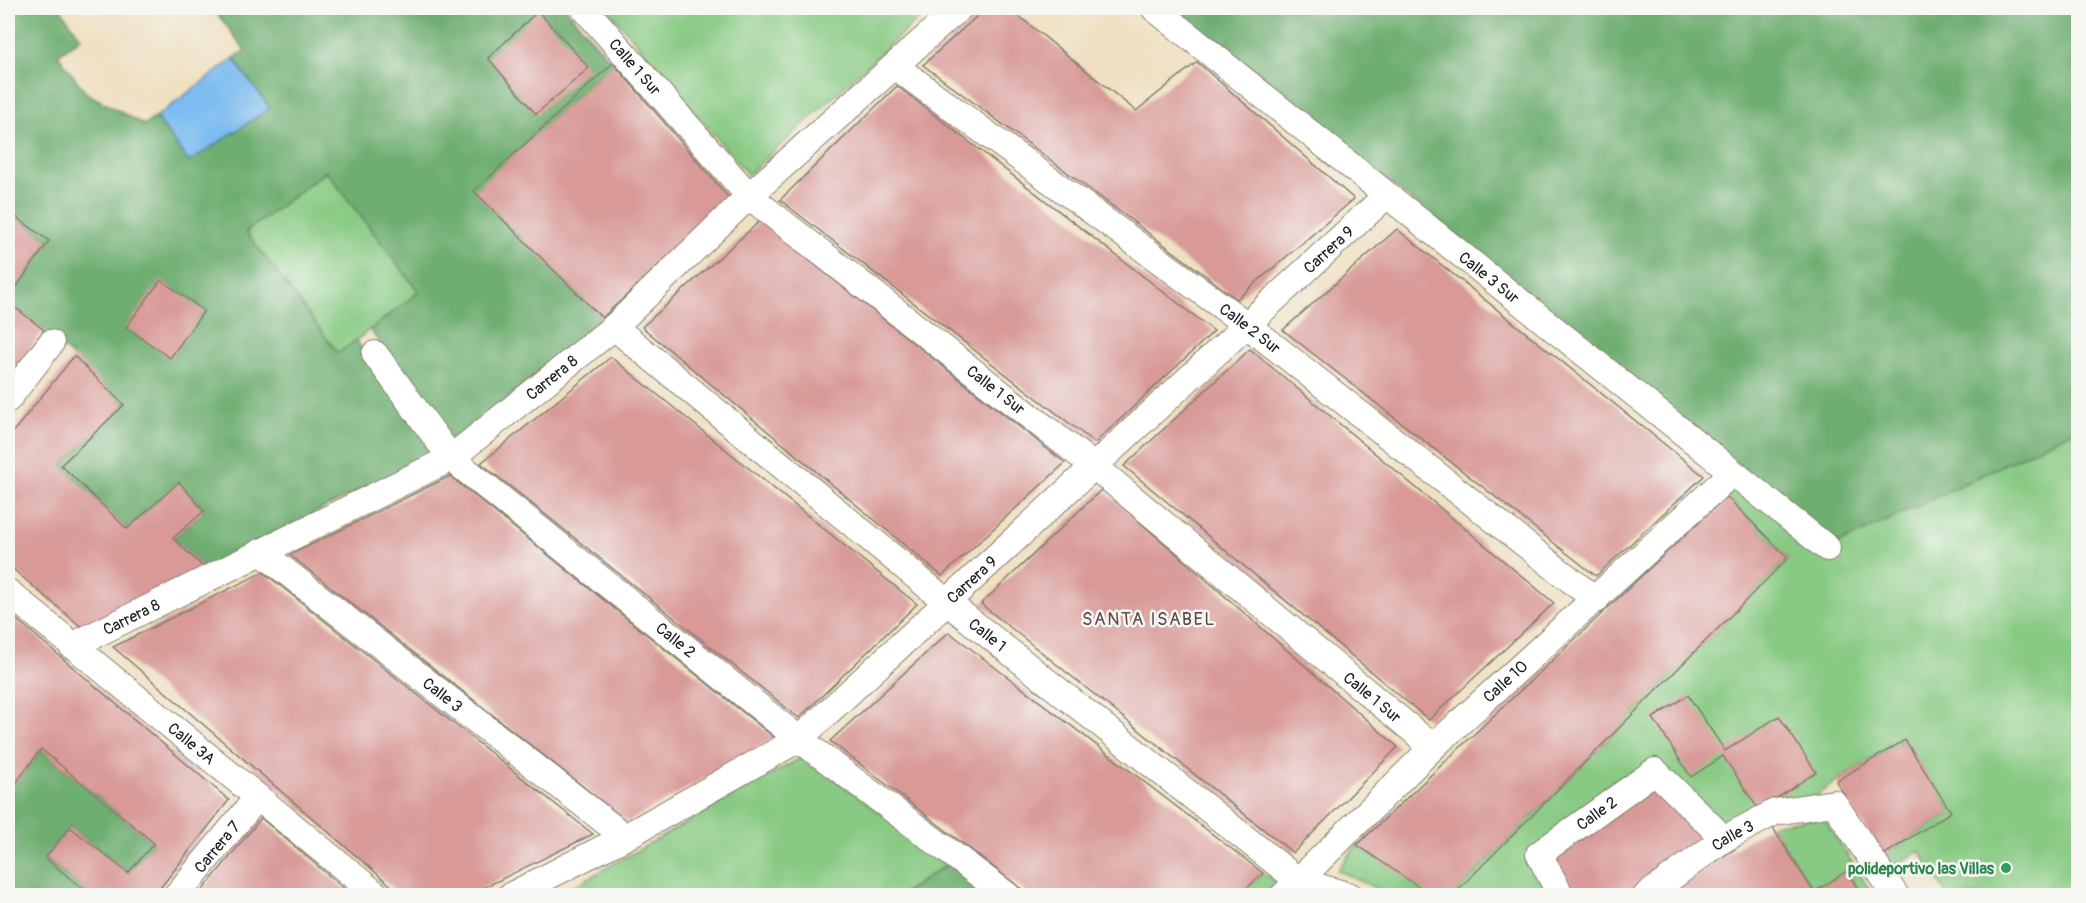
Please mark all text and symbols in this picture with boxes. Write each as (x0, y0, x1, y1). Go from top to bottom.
street label: Calle 1 Sur (604, 35, 665, 100)
street label: Carrera 9 (1300, 222, 1358, 278)
street label: Calle 3 Sur (1454, 248, 1523, 308)
street label: Calle 2 Sur (1215, 299, 1284, 359)
street label: Carrera 8 (522, 351, 582, 405)
street label: Calle 1 Sur (962, 361, 1029, 420)
street label: Carrera 9 (943, 552, 1001, 608)
street label: Carrera 8 (100, 595, 163, 640)
district label: SANTA ISABEL (1082, 608, 1216, 631)
street label: Calle 1 (964, 614, 1010, 656)
street label: Calle 2 (651, 618, 699, 662)
street label: Calle 10 (1479, 656, 1532, 707)
street label: Calle 1 Sur (1339, 668, 1405, 728)
street label: Calle 3 (418, 673, 466, 717)
street label: Calle 3A (163, 718, 219, 769)
street label: Calle 2 (1573, 792, 1621, 835)
street label: Calle 3 (1708, 816, 1758, 856)
street label: Carrera 7 (190, 817, 245, 877)
place label: polideportivo las Villas (1848, 859, 1995, 879)
marker: polideportivo las Villas (1999, 861, 2013, 875)

